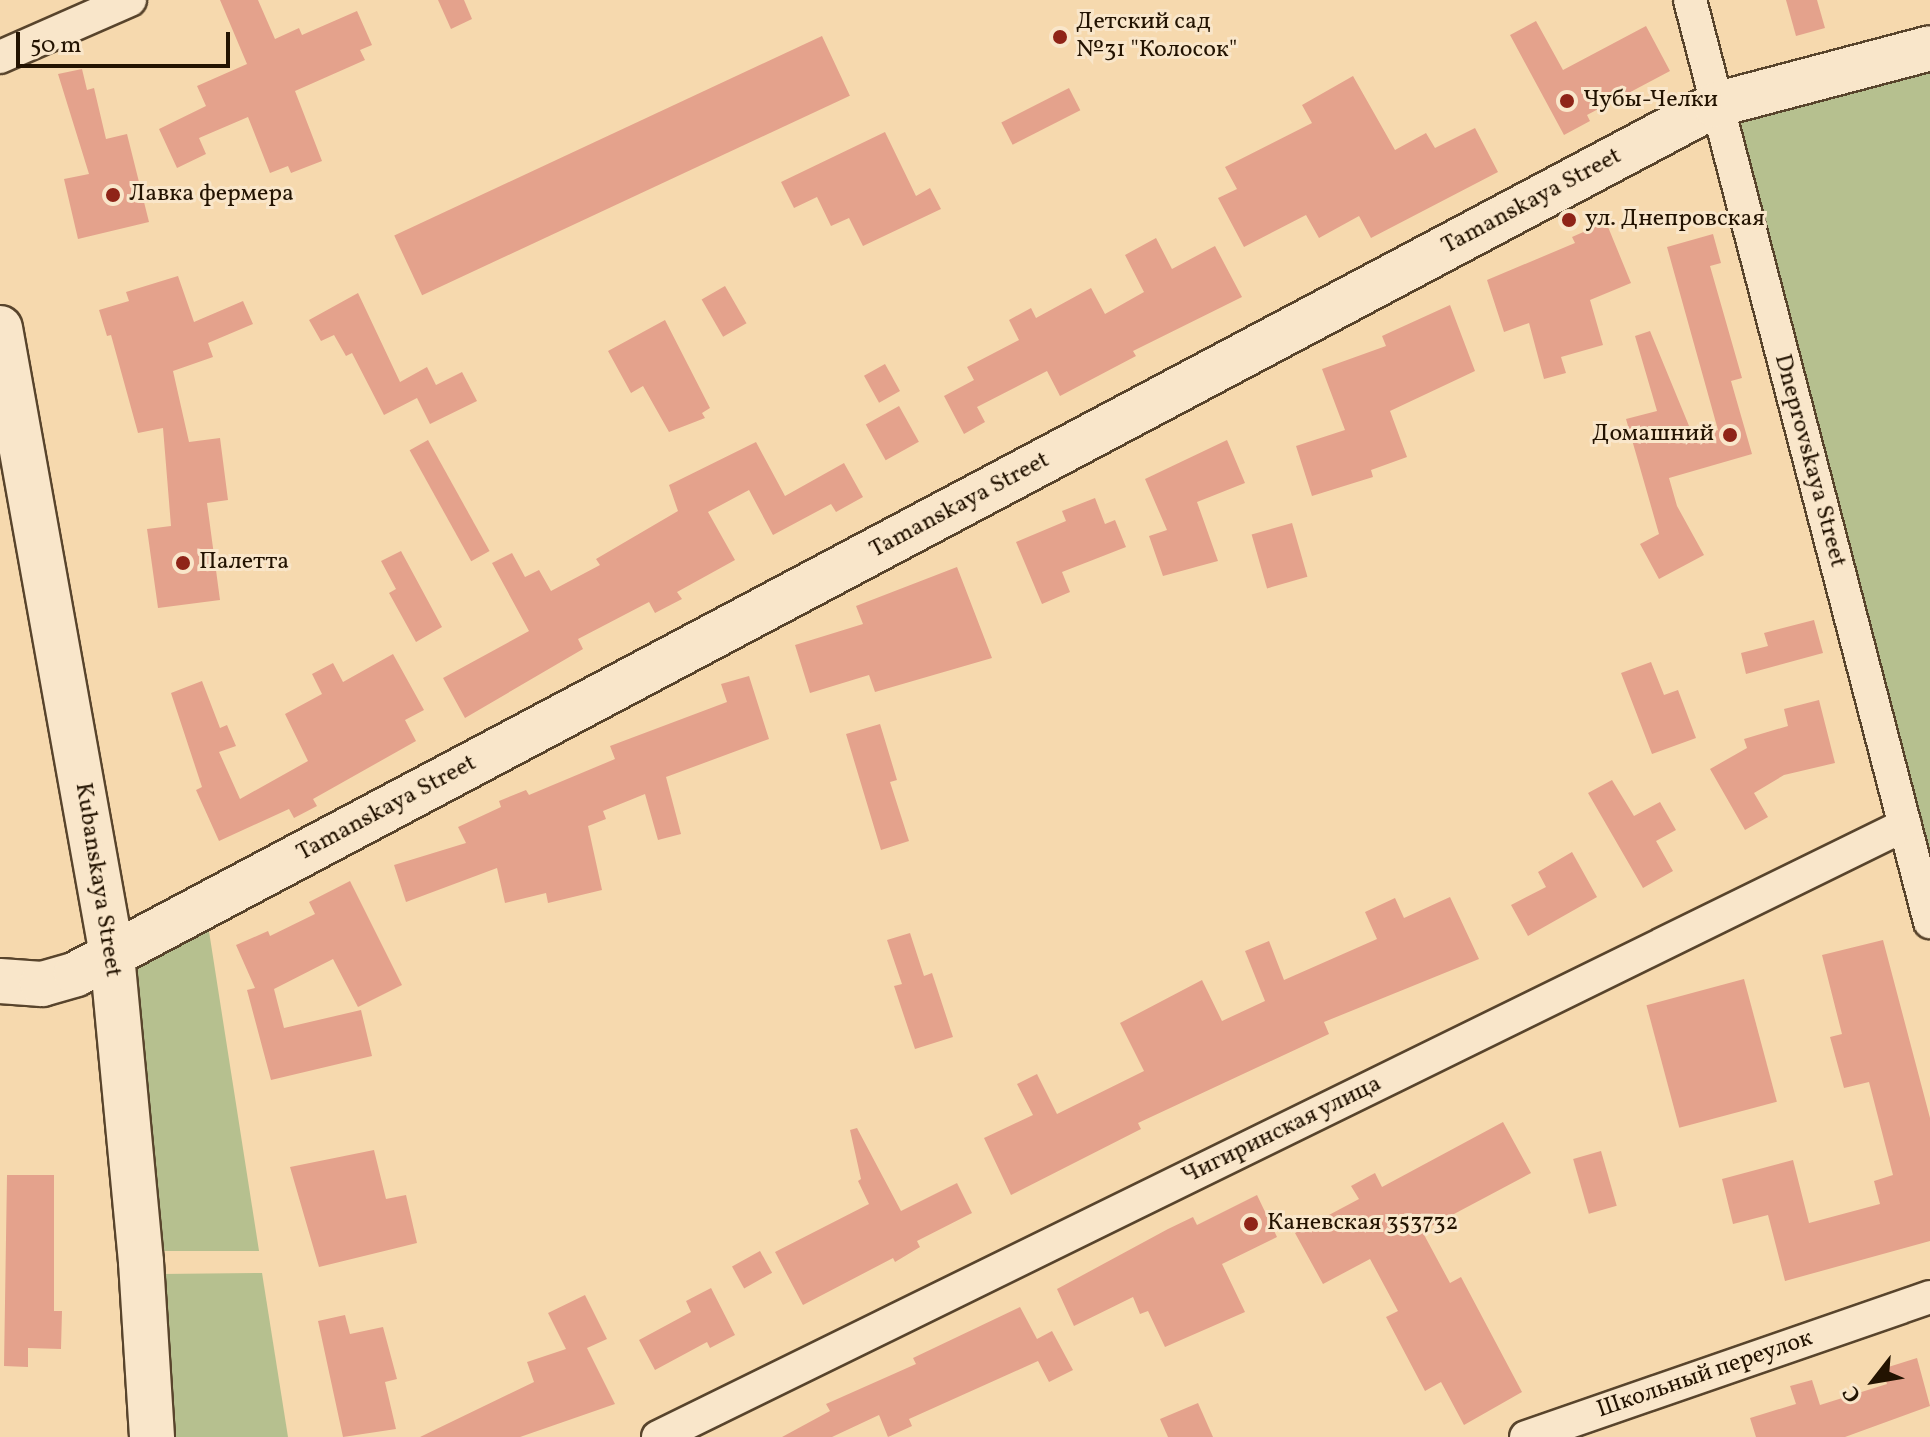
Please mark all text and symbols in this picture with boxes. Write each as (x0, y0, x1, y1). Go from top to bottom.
place label: Детский сад №31 "Колосок" (1076, 9, 1237, 65)
scale bar (20, 16, 234, 66)
marker: Детский сад №31 "Колосок" (1051, 28, 1069, 46)
text: 50 m (30, 29, 82, 63)
place label: Чубы-Челки (1583, 87, 1718, 115)
marker: Чубы-Челки (1558, 92, 1576, 110)
street label: Tamanskaya Street (1437, 143, 1627, 261)
place label: Лавка фермера (129, 181, 294, 209)
marker: Лавка фермера (104, 186, 122, 204)
place label: ул. Днепровская (1585, 206, 1765, 234)
marker: ул. Днепровская (1560, 211, 1578, 229)
street label: Dneprovskaya Street (1767, 351, 1851, 571)
place label: Домашний (1592, 421, 1714, 449)
marker: Домашний (1721, 426, 1739, 444)
street label: Tamanskaya Street (865, 447, 1055, 565)
place label: Палетта (199, 549, 289, 577)
marker: Палетта (174, 554, 192, 572)
street label: Tamanskaya Street (292, 750, 482, 868)
street label: Kubanskaya Street (67, 781, 127, 979)
street label: Чигиринская улица (1177, 1070, 1387, 1192)
place label: Каневская 353732 (1267, 1210, 1458, 1238)
marker: Каневская 353732 (1242, 1215, 1260, 1233)
street label: Школьный переулок (1593, 1325, 1817, 1425)
north arrow (1834, 1341, 1914, 1421)
text: С (1836, 1380, 1870, 1408)

